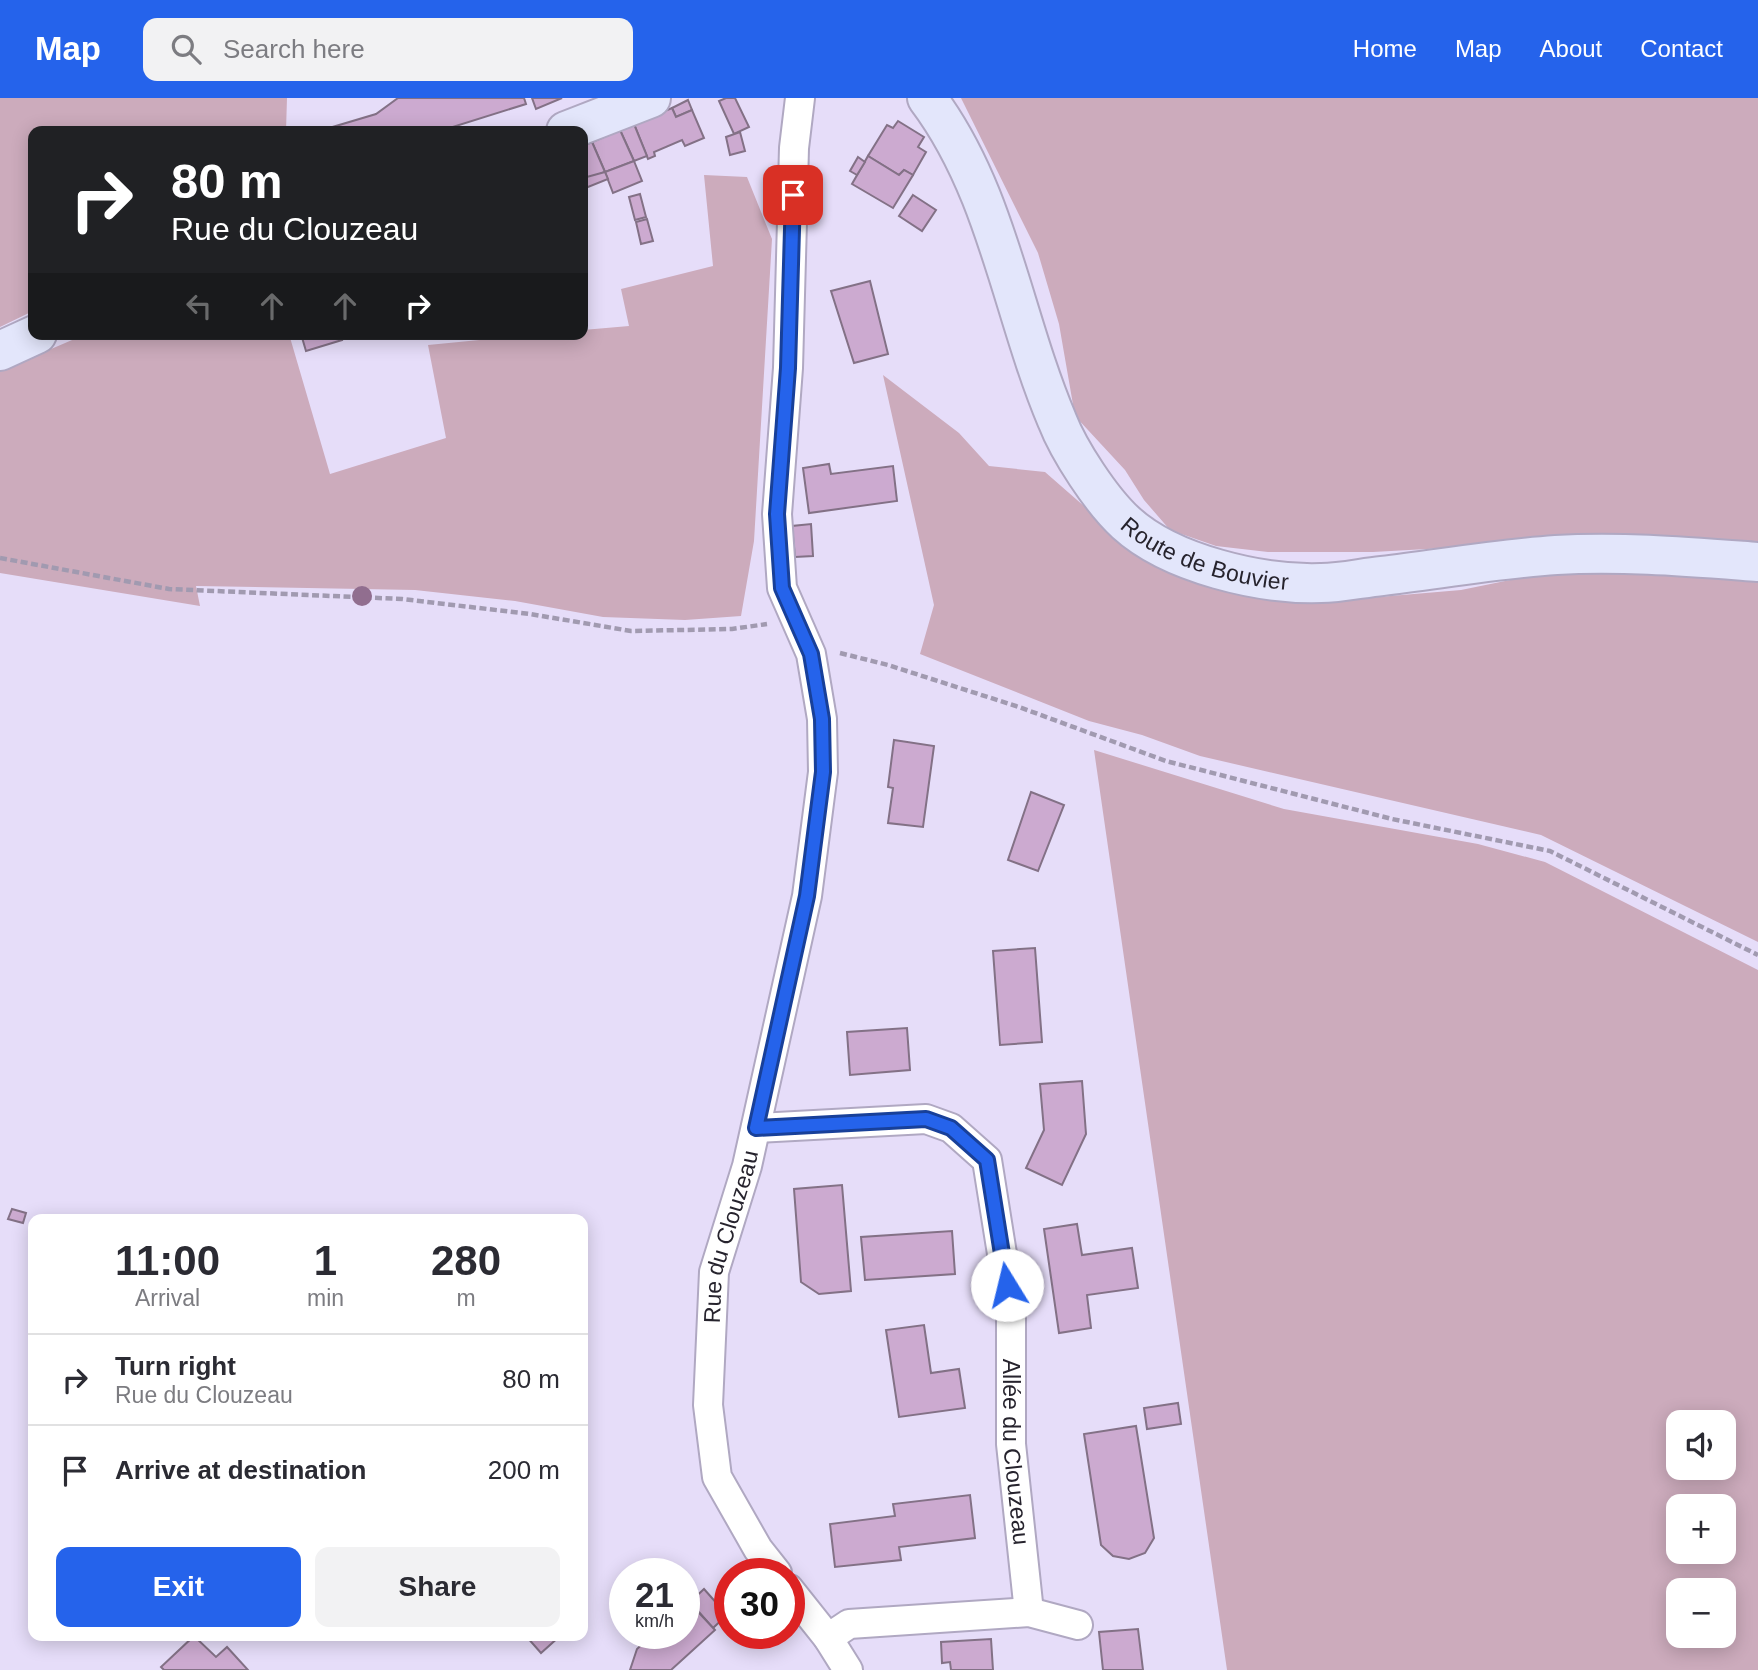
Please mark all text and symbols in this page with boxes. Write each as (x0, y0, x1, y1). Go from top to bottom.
search box (143, 18, 633, 81)
text: Map (35, 30, 101, 67)
icon: search (167, 30, 205, 68)
text: Search here (223, 34, 365, 64)
text: Home (1353, 35, 1417, 62)
text: Map (1455, 35, 1502, 62)
text: About (1540, 35, 1602, 62)
text: Contact (1640, 35, 1723, 62)
icon: right (56, 154, 147, 245)
text: 80 m (171, 154, 283, 208)
pin (763, 165, 823, 225)
icon: arrive (774, 176, 812, 214)
text: Rue du Clouzeau (171, 211, 418, 247)
icon: left (180, 287, 218, 325)
icon: ahead (253, 287, 291, 325)
icon: ahead (326, 287, 364, 325)
icon: right (399, 287, 437, 325)
street label: Route de Bouvier (1116, 512, 1290, 595)
street label: Rue du Clouzeau (699, 1148, 763, 1324)
text: 11:00 (115, 1237, 220, 1284)
text: 1 (314, 1237, 337, 1284)
text: 280 (431, 1237, 501, 1284)
position arrow (970, 1248, 1044, 1322)
text: Arrival (135, 1285, 200, 1311)
text: min (307, 1285, 344, 1311)
text: m (456, 1285, 476, 1311)
text: Turn right (115, 1351, 236, 1381)
street label: Allée du Clouzeau (998, 1359, 1035, 1546)
icon: right (56, 1361, 94, 1399)
text: 80 m (502, 1364, 560, 1394)
text: Rue du Clouzeau (115, 1382, 293, 1408)
map controls (1666, 1410, 1736, 1648)
button: sound (1666, 1410, 1736, 1480)
icon: arrive (56, 1452, 94, 1490)
text: Arrive at destination (115, 1455, 366, 1485)
text: 200 m (488, 1455, 560, 1485)
button: + (1666, 1494, 1736, 1564)
button: Exit (56, 1547, 301, 1627)
button: Share (315, 1547, 560, 1627)
speed limit sign: 30 (714, 1558, 805, 1649)
text: 21 (635, 1575, 674, 1614)
button: − (1666, 1578, 1736, 1648)
text: km/h (635, 1611, 674, 1631)

